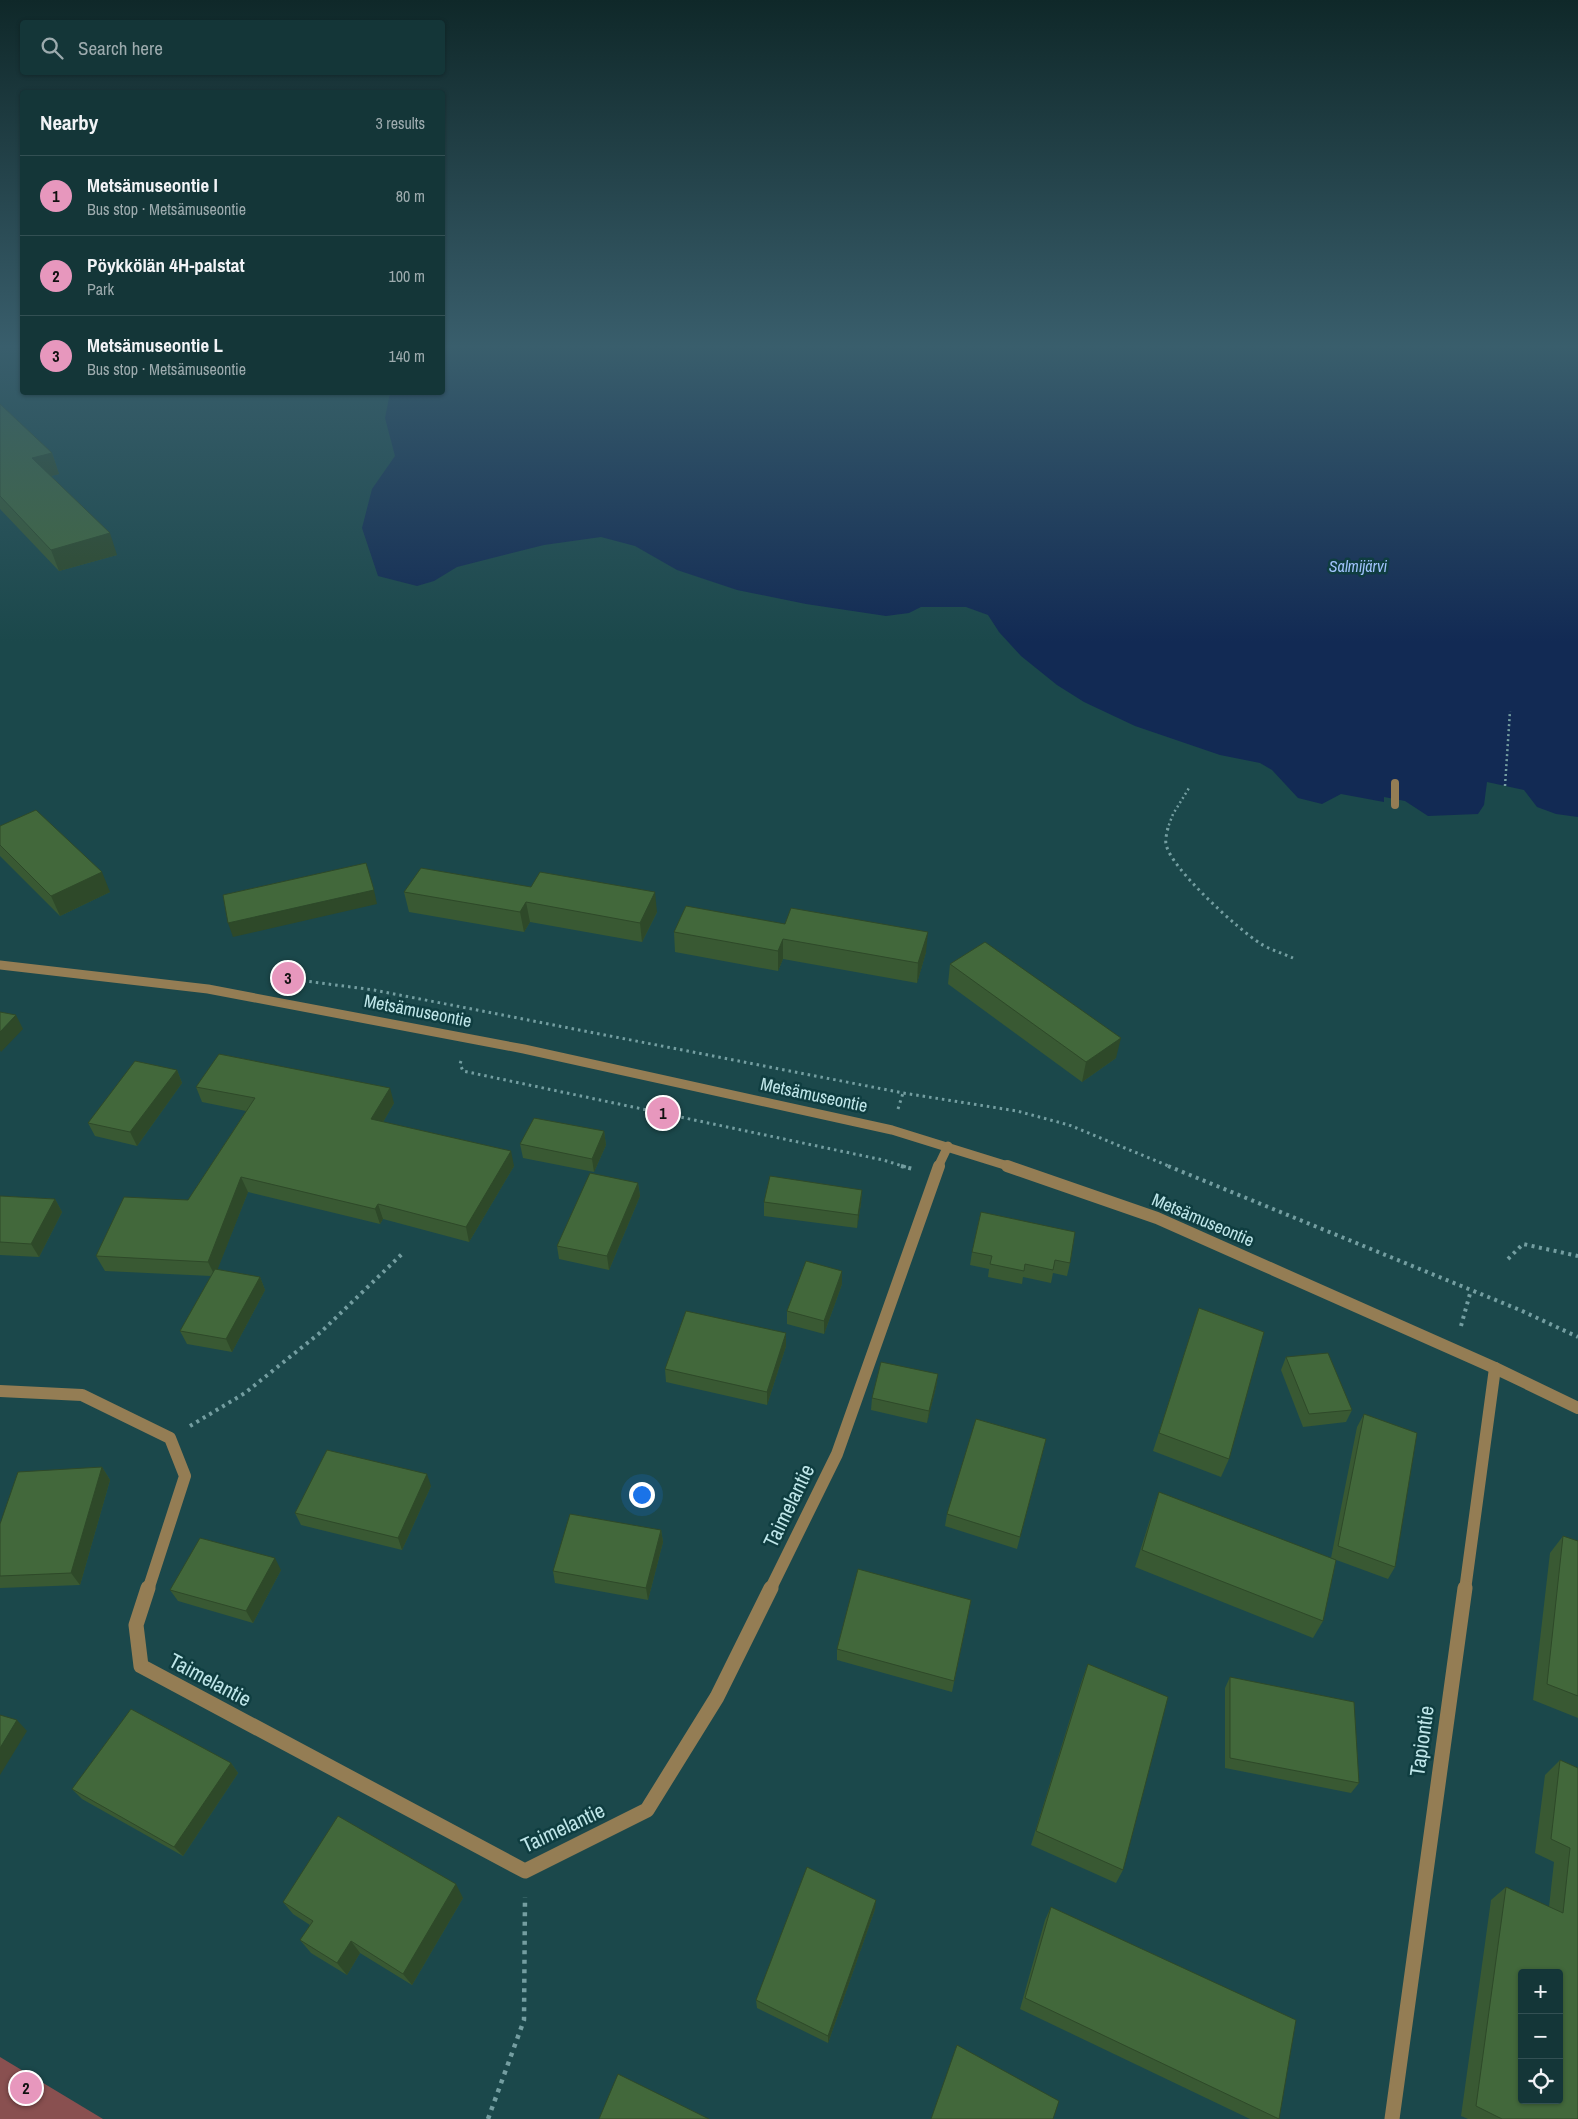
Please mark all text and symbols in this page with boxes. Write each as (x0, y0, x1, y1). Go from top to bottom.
search box (20, 20, 445, 75)
icon: search (38, 34, 66, 62)
text: Search here (78, 35, 163, 61)
text: Nearby (40, 108, 98, 137)
text: 3 results (375, 112, 425, 134)
text: Metsämuseontie I (87, 172, 218, 198)
text: 1 (52, 185, 60, 207)
text: 80 m (396, 185, 425, 207)
text: Bus stop · Metsämuseontie (87, 198, 246, 220)
text: Pöykkölän 4H-palstat (87, 252, 245, 278)
text: 2 (52, 265, 60, 287)
text: 100 m (389, 265, 425, 287)
text: Park (87, 278, 114, 300)
text: Metsämuseontie L (87, 332, 223, 358)
text: 3 (52, 345, 60, 367)
text: 140 m (389, 345, 425, 367)
text: Bus stop · Metsämuseontie (87, 358, 246, 380)
water label: Salmijärvi (1329, 555, 1388, 577)
pin: 3 (272, 959, 304, 997)
street label: Metsämuseontie (362, 988, 474, 1033)
street label: Metsämuseontie (758, 1071, 870, 1118)
pin: 1 (647, 1094, 679, 1132)
street label: Metsämuseontie (1148, 1187, 1258, 1252)
street label: Taimelantie (756, 1459, 821, 1552)
your location (629, 1482, 655, 1508)
street label: Taimelantie (164, 1646, 256, 1713)
street label: Tapiontie (1402, 1704, 1441, 1778)
street label: Taimelantie (516, 1796, 609, 1860)
map controls (1518, 1969, 1563, 2104)
button: + (1518, 1969, 1563, 2014)
button: − (1518, 2014, 1563, 2059)
button: locate (1518, 2059, 1563, 2104)
pin: 2 (10, 2069, 42, 2107)

